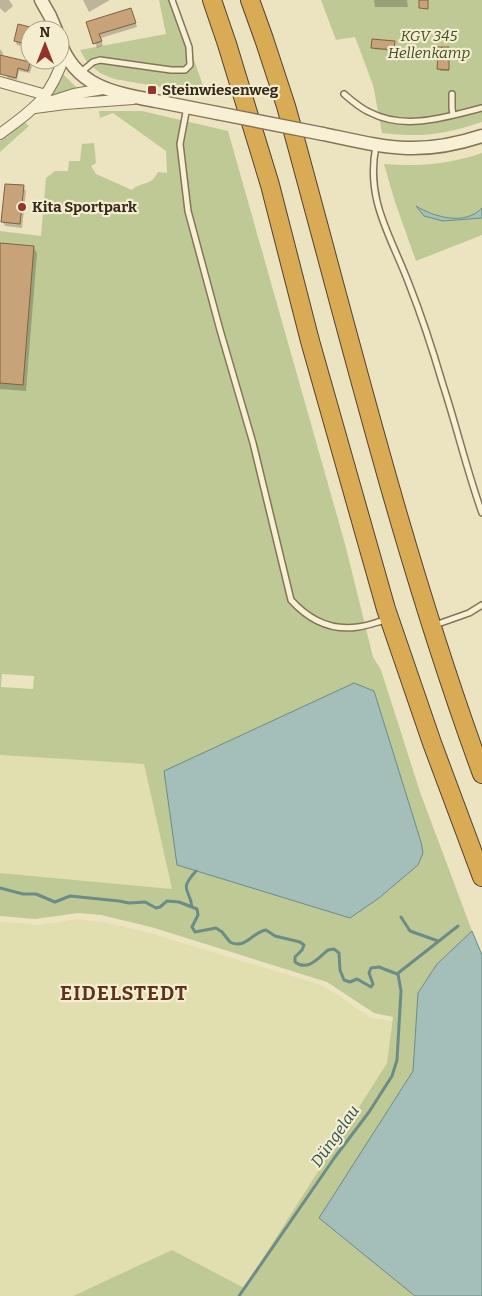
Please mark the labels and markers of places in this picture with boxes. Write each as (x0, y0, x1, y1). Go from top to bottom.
place label: Steinwiesenweg (162, 81, 279, 99)
marker: Steinwiesenweg (146, 84, 158, 96)
place label: Kita Sportpark (32, 198, 137, 216)
marker: Kita Sportpark (16, 201, 28, 213)

